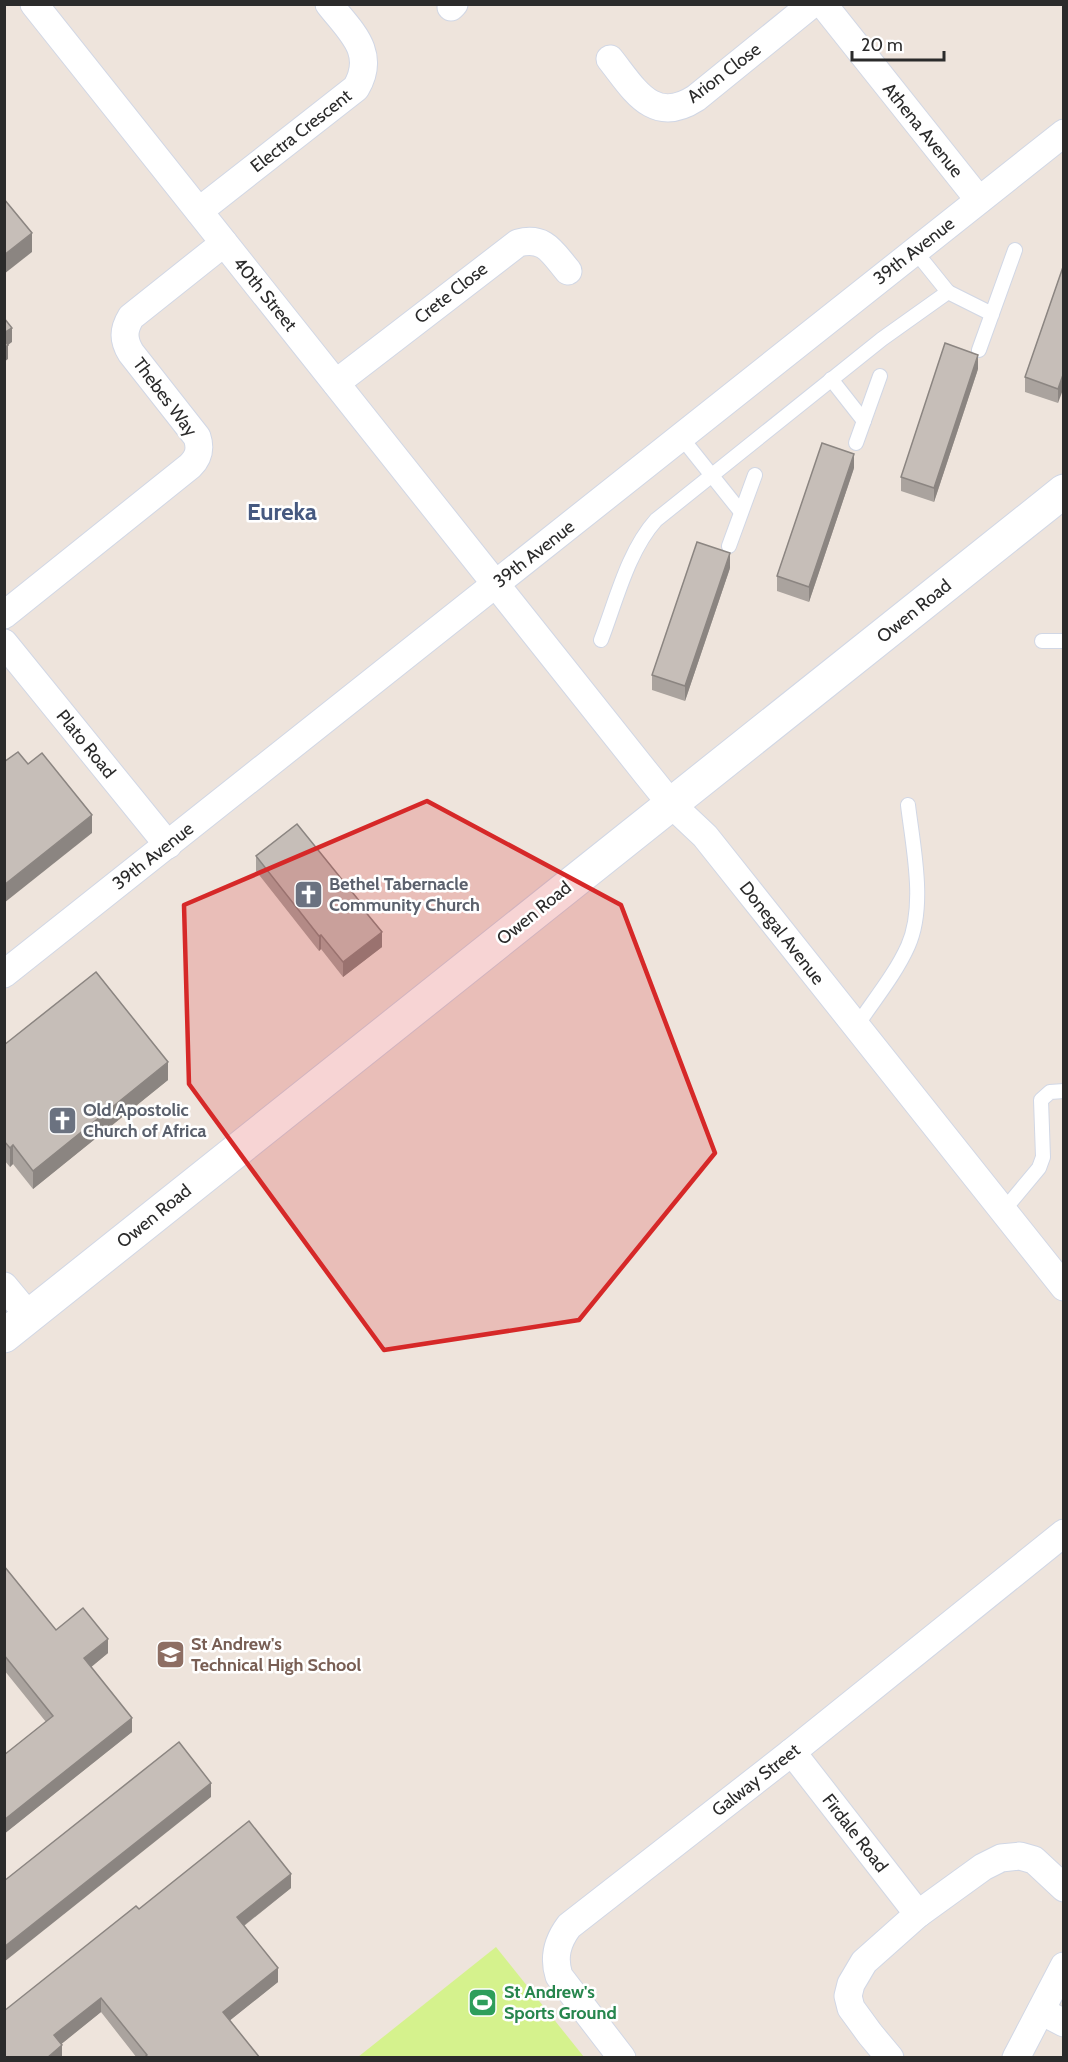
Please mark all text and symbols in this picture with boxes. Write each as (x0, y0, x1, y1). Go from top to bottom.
scale bar (852, 24, 944, 62)
text: 20 m (861, 34, 903, 56)
street label: Arion Close (683, 38, 765, 108)
street label: Athena Avenue (878, 78, 968, 182)
street label: Electra Crescent (246, 85, 356, 177)
street label: 39th Avenue (869, 212, 959, 290)
street label: 40th Street (228, 252, 302, 336)
street label: Crete Close (410, 258, 492, 328)
street label: Thebes Way (128, 353, 202, 441)
district label: Eureka (247, 497, 317, 526)
street label: 39th Avenue (489, 515, 579, 593)
street label: Owen Road (872, 574, 956, 648)
street label: Plato Road (52, 705, 120, 783)
street label: 39th Avenue (108, 817, 198, 895)
place label: Bethel Tabernacle Community Church (329, 873, 480, 916)
street label: Owen Road (492, 876, 576, 950)
street label: Donegal Avenue (735, 877, 829, 989)
church icon: Bethel Tabernacle Community Church (292, 878, 324, 910)
place label: Old Apostolic Church of Africa (83, 1099, 207, 1142)
church icon: Old Apostolic Church of Africa (46, 1104, 78, 1136)
street label: Owen Road (112, 1179, 196, 1253)
place label: St Andrew's Technical High School (191, 1633, 362, 1676)
school or university icon: St Andrew's Technical High School (154, 1638, 186, 1670)
street label: Galway Street (708, 1739, 804, 1821)
street label: Firdale Road (818, 1789, 892, 1877)
place label: St Andrew's Sports Ground (504, 1981, 617, 2024)
sports icon: St Andrew's Sports Ground (467, 1986, 499, 2018)

